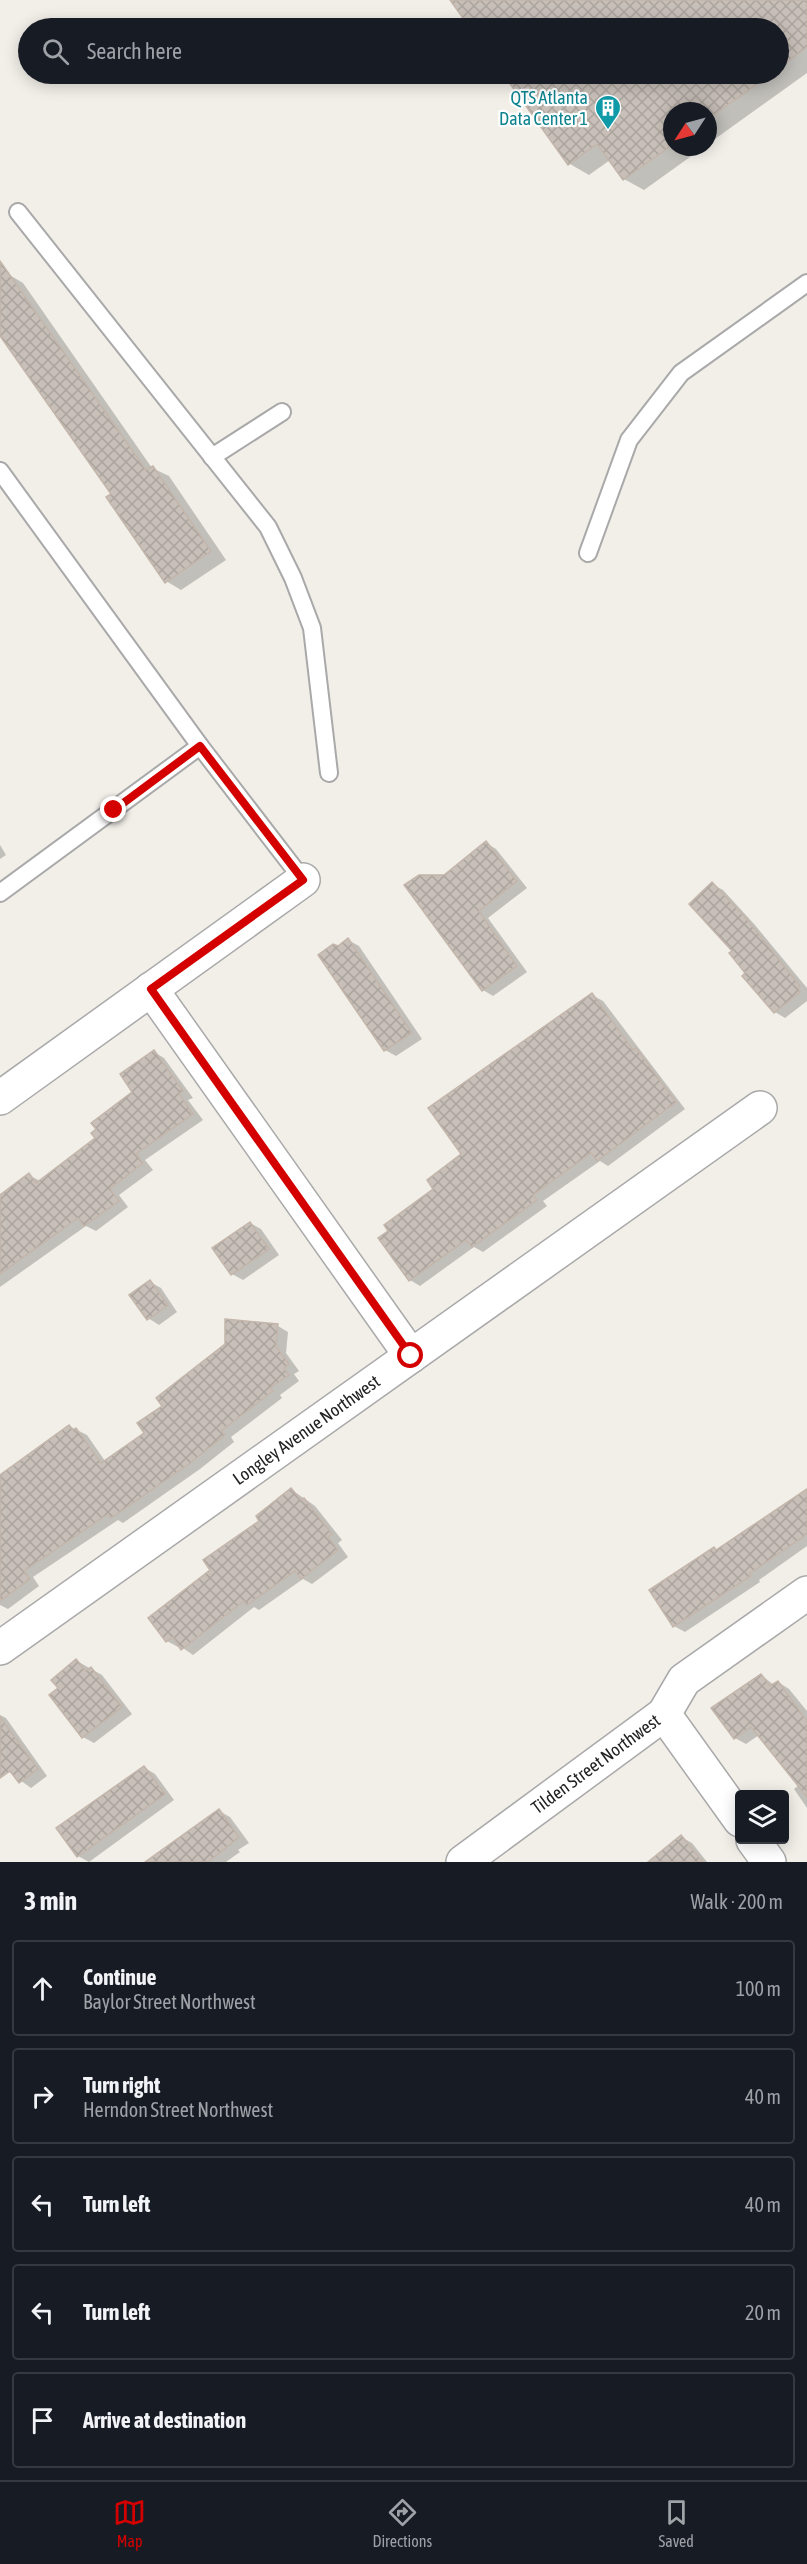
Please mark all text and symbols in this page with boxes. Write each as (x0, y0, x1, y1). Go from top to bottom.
search box (18, 18, 789, 84)
icon: search (39, 35, 72, 68)
text: Search here (87, 38, 182, 64)
place label: QTS Atlanta Data Center 1 (499, 87, 588, 129)
building icon: QTS Atlanta Data Center 1 (593, 93, 623, 131)
north arrow (663, 102, 717, 156)
route end (100, 796, 126, 822)
route start (397, 1342, 423, 1368)
street label: Longley Avenue Northwest (229, 1371, 384, 1489)
street label: Tilden Street Northwest (527, 1709, 664, 1818)
map controls (735, 1790, 789, 1844)
button: layers (735, 1790, 789, 1844)
text: 3 min (24, 1886, 77, 1916)
text: Walk · 200 m (691, 1890, 783, 1913)
text: Continue (83, 1964, 157, 1990)
icon: ahead (26, 1972, 59, 2005)
text: 100 m (736, 1977, 781, 2000)
text: Baylor Street Northwest (83, 1990, 256, 2013)
text: Turn right (83, 2072, 160, 2098)
icon: right (26, 2080, 59, 2113)
text: 40 m (745, 2085, 781, 2108)
text: Herndon Street Northwest (83, 2098, 273, 2121)
icon: left (26, 2188, 59, 2221)
text: Turn left (83, 2191, 150, 2217)
text: 40 m (745, 2193, 781, 2216)
icon: left (26, 2296, 59, 2329)
text: Turn left (83, 2299, 150, 2325)
text: 20 m (745, 2301, 781, 2324)
icon: arrive (26, 2404, 59, 2437)
text: Arrive at destination (83, 2407, 246, 2433)
tab: Map (113, 2496, 146, 2550)
tab: Directions (372, 2496, 432, 2550)
tab: Saved (658, 2496, 694, 2550)

